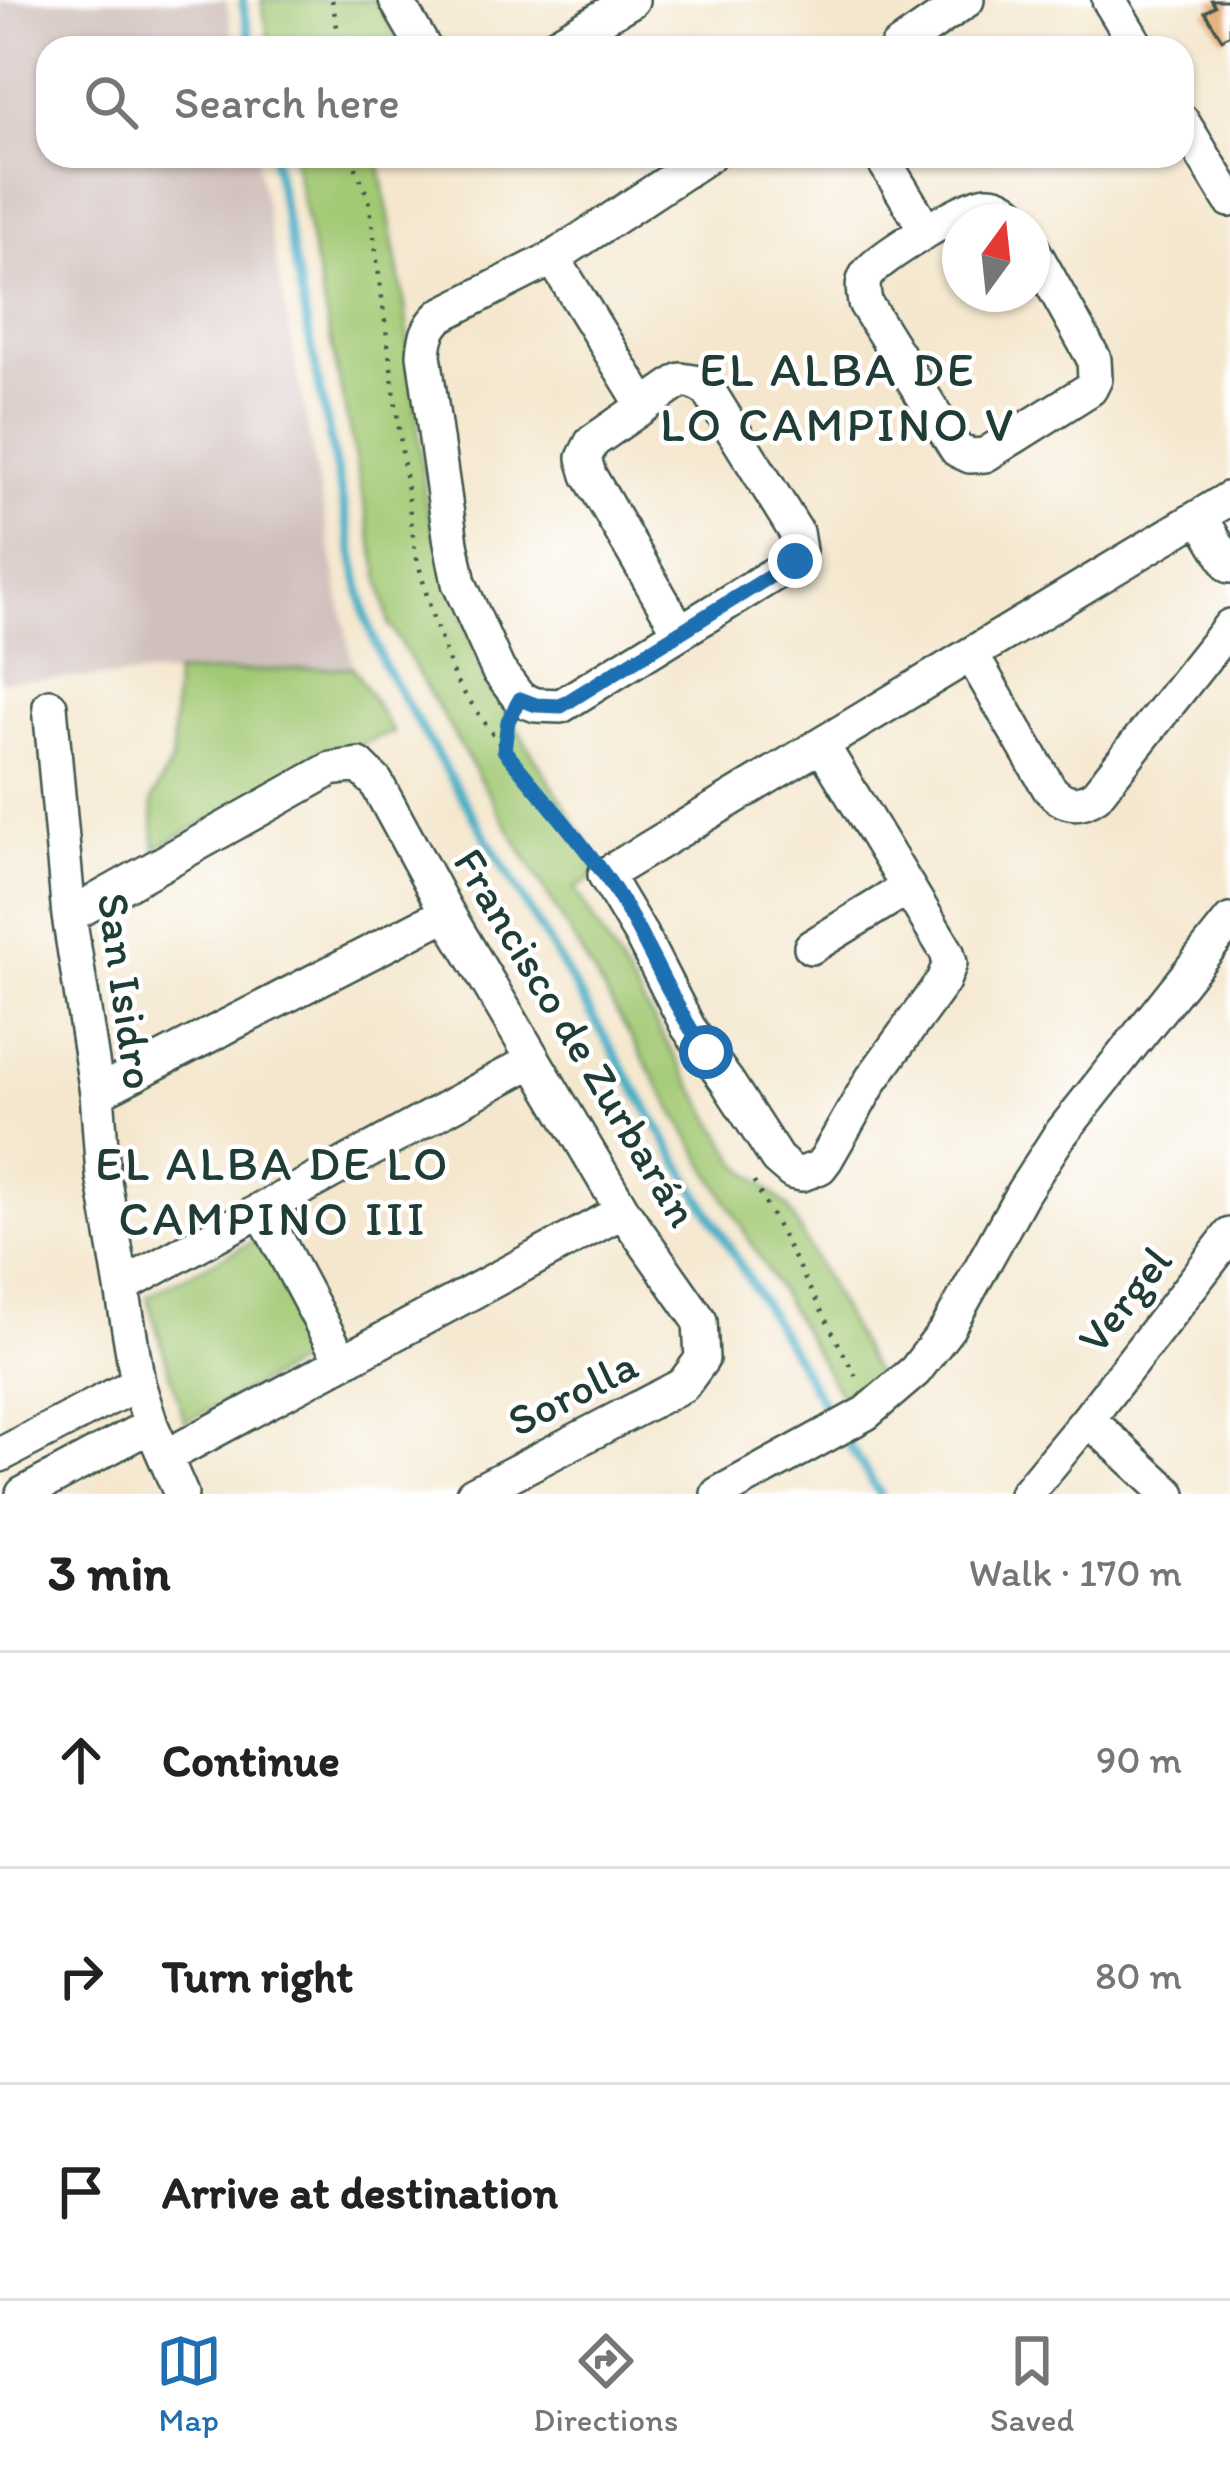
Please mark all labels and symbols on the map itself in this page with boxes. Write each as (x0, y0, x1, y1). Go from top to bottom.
north arrow (942, 204, 1050, 312)
district label: EL ALBA DE LO CAMPINO V (660, 340, 1016, 453)
route end (768, 534, 822, 588)
street label: Francisco de Zurbarán (443, 838, 711, 1236)
street label: San Isidro (86, 889, 168, 1093)
route start (679, 1025, 733, 1079)
district label: EL ALBA DE LO CAMPINO III (95, 1134, 451, 1247)
street label: Vergel (1065, 1235, 1183, 1363)
street label: Sorolla (498, 1337, 646, 1447)

